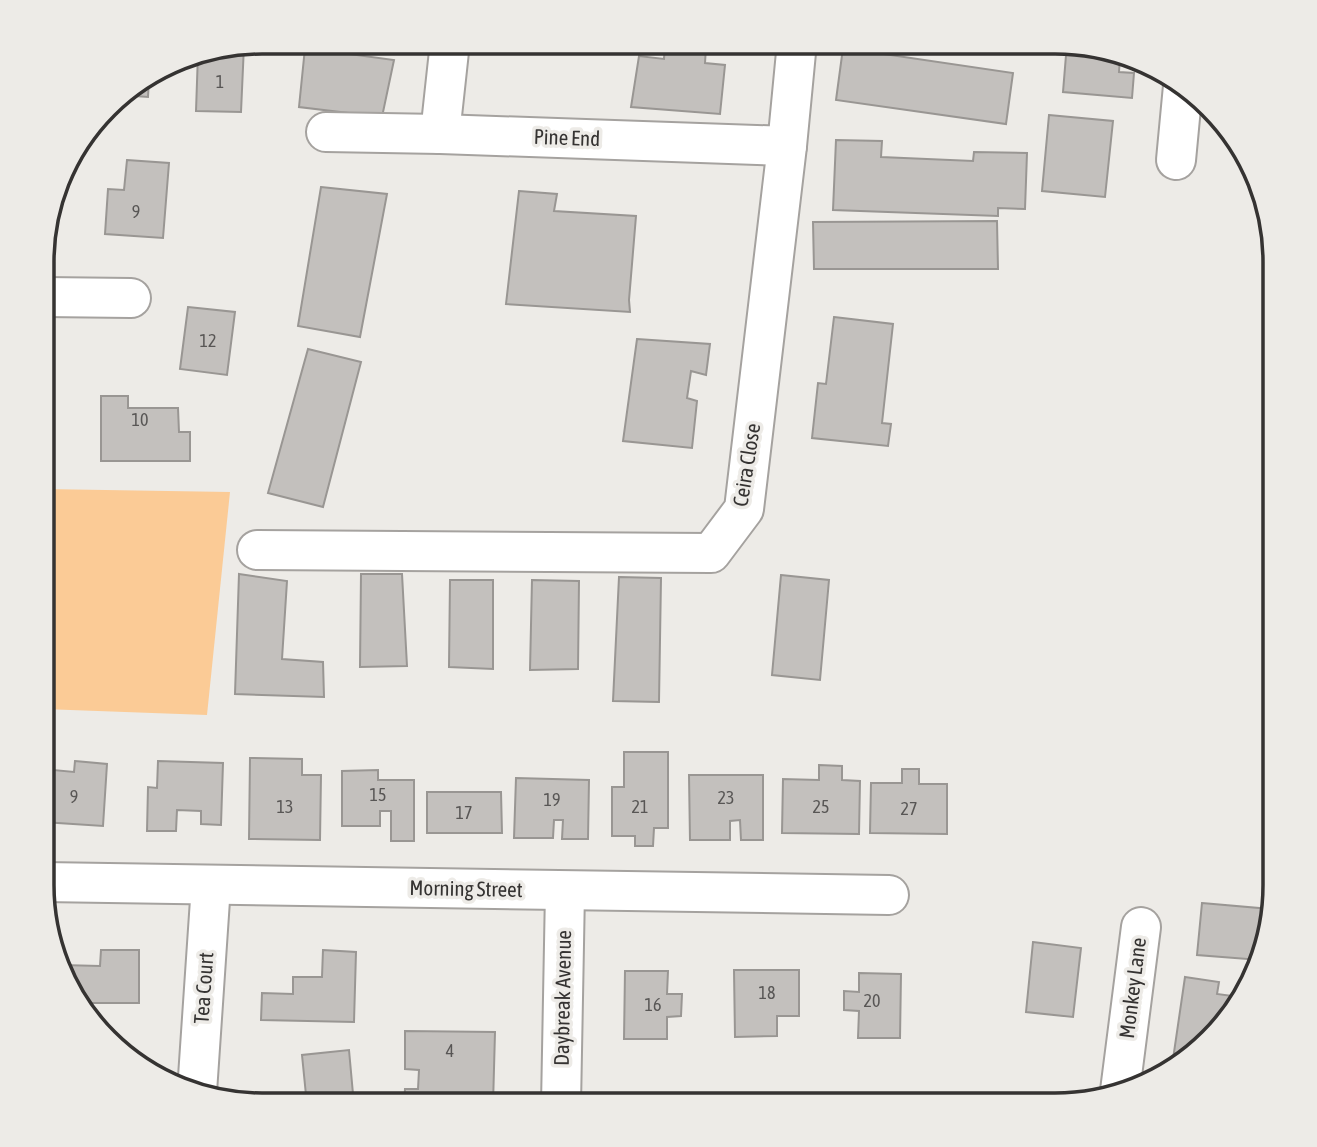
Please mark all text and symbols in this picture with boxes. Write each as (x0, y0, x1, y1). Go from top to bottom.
house number: 1 (216, 71, 224, 92)
street label: Pine End (533, 124, 601, 150)
house number: 9 (132, 201, 140, 222)
house number: 12 (200, 330, 216, 351)
house number: 10 (132, 409, 148, 430)
street label: Ceira Close (728, 422, 764, 508)
house number: 15 (370, 784, 386, 805)
house number: 9 (70, 786, 78, 807)
house number: 23 (718, 787, 734, 808)
house number: 19 (544, 789, 560, 810)
house number: 13 (277, 796, 293, 817)
house number: 21 (632, 796, 648, 817)
house number: 25 (813, 796, 829, 817)
house number: 27 (901, 798, 917, 819)
house number: 17 (456, 802, 472, 823)
street label: Morning Street (409, 875, 523, 901)
street label: Daybreak Avenue (549, 930, 575, 1066)
street label: Monkey Lane (1114, 936, 1150, 1040)
street label: Tea Court (189, 951, 217, 1025)
house number: 18 (759, 982, 775, 1003)
house number: 20 (864, 990, 880, 1011)
house number: 16 (645, 994, 661, 1015)
house number: 4 (446, 1040, 454, 1061)

